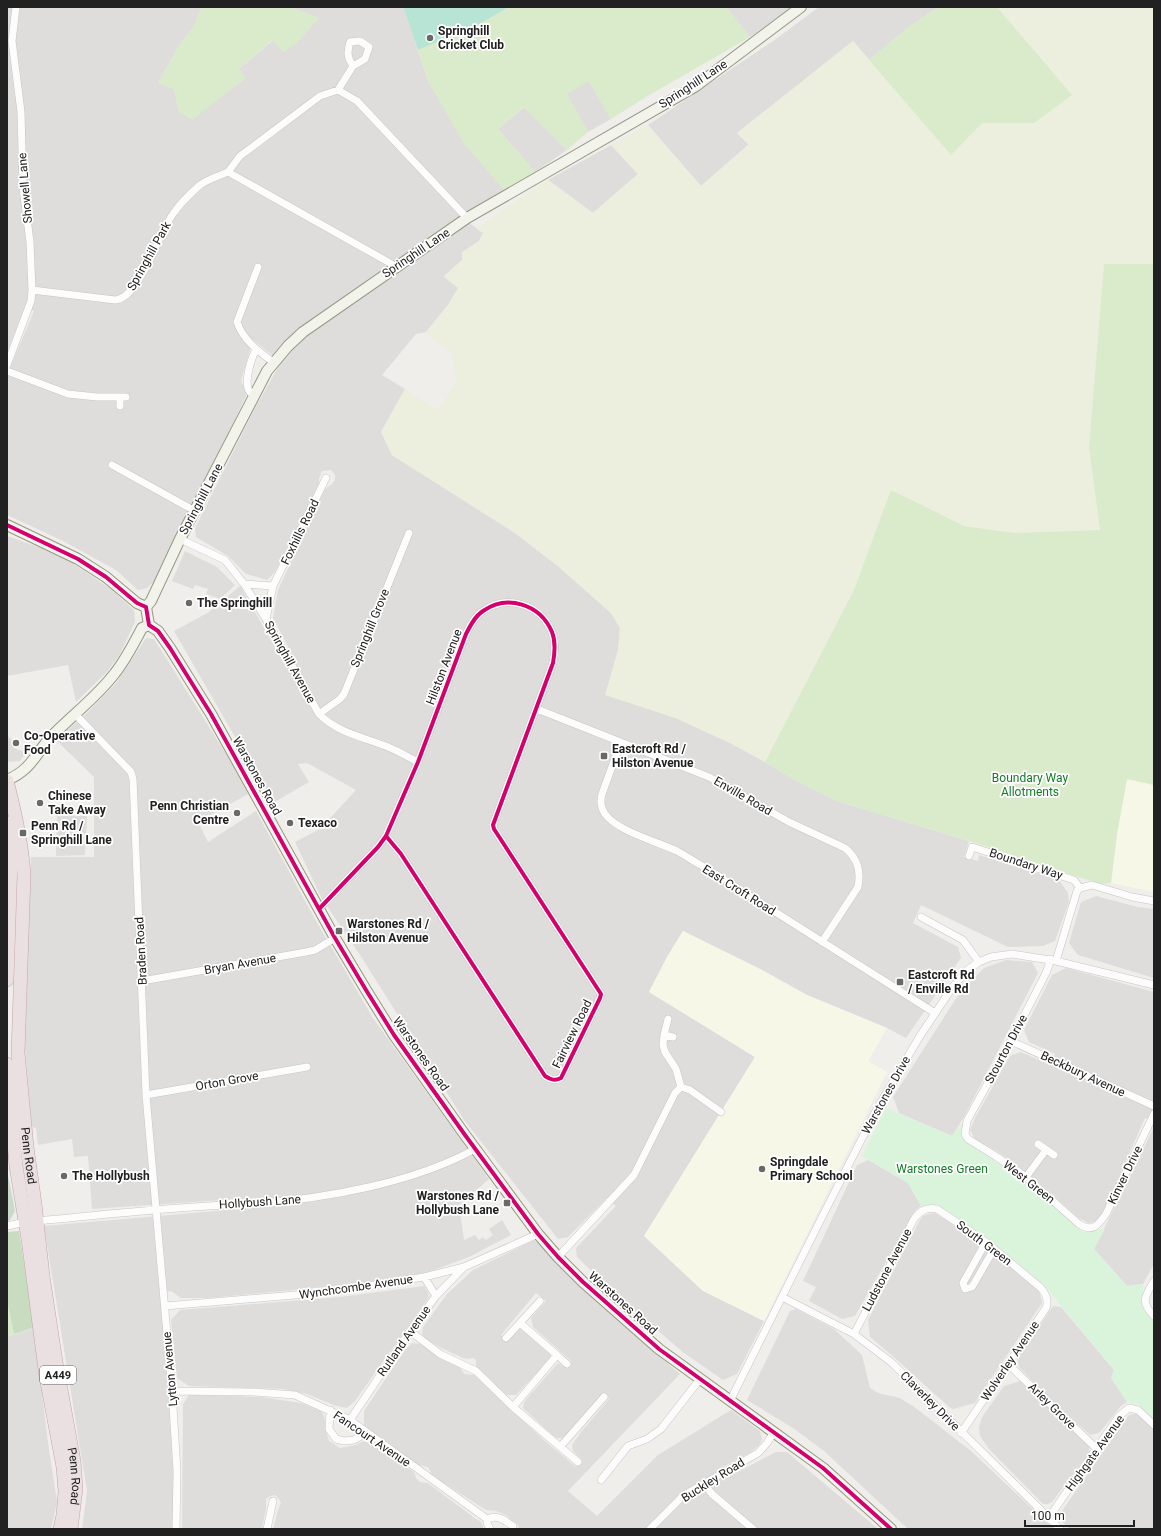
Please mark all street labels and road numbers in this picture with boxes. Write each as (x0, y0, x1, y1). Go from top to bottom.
street label: Springhill Lane (656, 57, 730, 111)
street label: Showell Lane (15, 152, 35, 224)
street label: Springhill Park (124, 218, 174, 293)
street label: Springhill Lane (380, 225, 452, 281)
street label: Springhill Lane (176, 461, 226, 537)
street label: Foxhills Road (278, 497, 322, 567)
street label: Springhill Grove (348, 587, 392, 669)
street label: Springhill Avenue (262, 618, 318, 706)
street label: Hilston Avenue (423, 627, 465, 707)
street label: Warstones Road (230, 734, 284, 818)
street label: Enville Road (711, 774, 775, 818)
street label: Boundary Way (988, 846, 1065, 883)
street label: East Croft Road (700, 862, 778, 918)
street label: Braden Road (132, 917, 150, 985)
street label: Bryan Avenue (203, 951, 277, 977)
street label: Fairview Road (549, 997, 595, 1071)
street label: Stourton Drive (982, 1012, 1030, 1086)
street label: Warstones Road (390, 1014, 452, 1094)
street label: Beckbury Avenue (1039, 1048, 1127, 1100)
street label: Warstones Drive (859, 1054, 913, 1136)
street label: Orton Grove (194, 1069, 260, 1093)
street label: Penn Road (18, 1126, 39, 1185)
street label: Kinver Drive (1105, 1144, 1145, 1206)
street label: West Green (1000, 1158, 1058, 1206)
street label: Hollybush Lane (219, 1192, 301, 1212)
street label: South Green (954, 1218, 1014, 1268)
street label: Ludstone Avenue (859, 1226, 915, 1314)
street label: Warstones Road (586, 1268, 660, 1338)
street label: Wynchcombe Avenue (298, 1272, 414, 1302)
street label: Rutland Avenue (374, 1303, 434, 1379)
street label: Wolverley Avenue (978, 1318, 1042, 1404)
street label: Lytton Avenue (160, 1331, 180, 1407)
road number: A449 (40, 1366, 76, 1384)
street label: Claverley Drive (897, 1368, 963, 1434)
street label: Arley Grove (1025, 1380, 1079, 1432)
street label: Fancourt Avenue (331, 1408, 413, 1470)
street label: Highgate Avenue (1063, 1412, 1127, 1494)
street label: Penn Road (65, 1446, 83, 1506)
street label: Buckley Road (679, 1455, 747, 1505)

